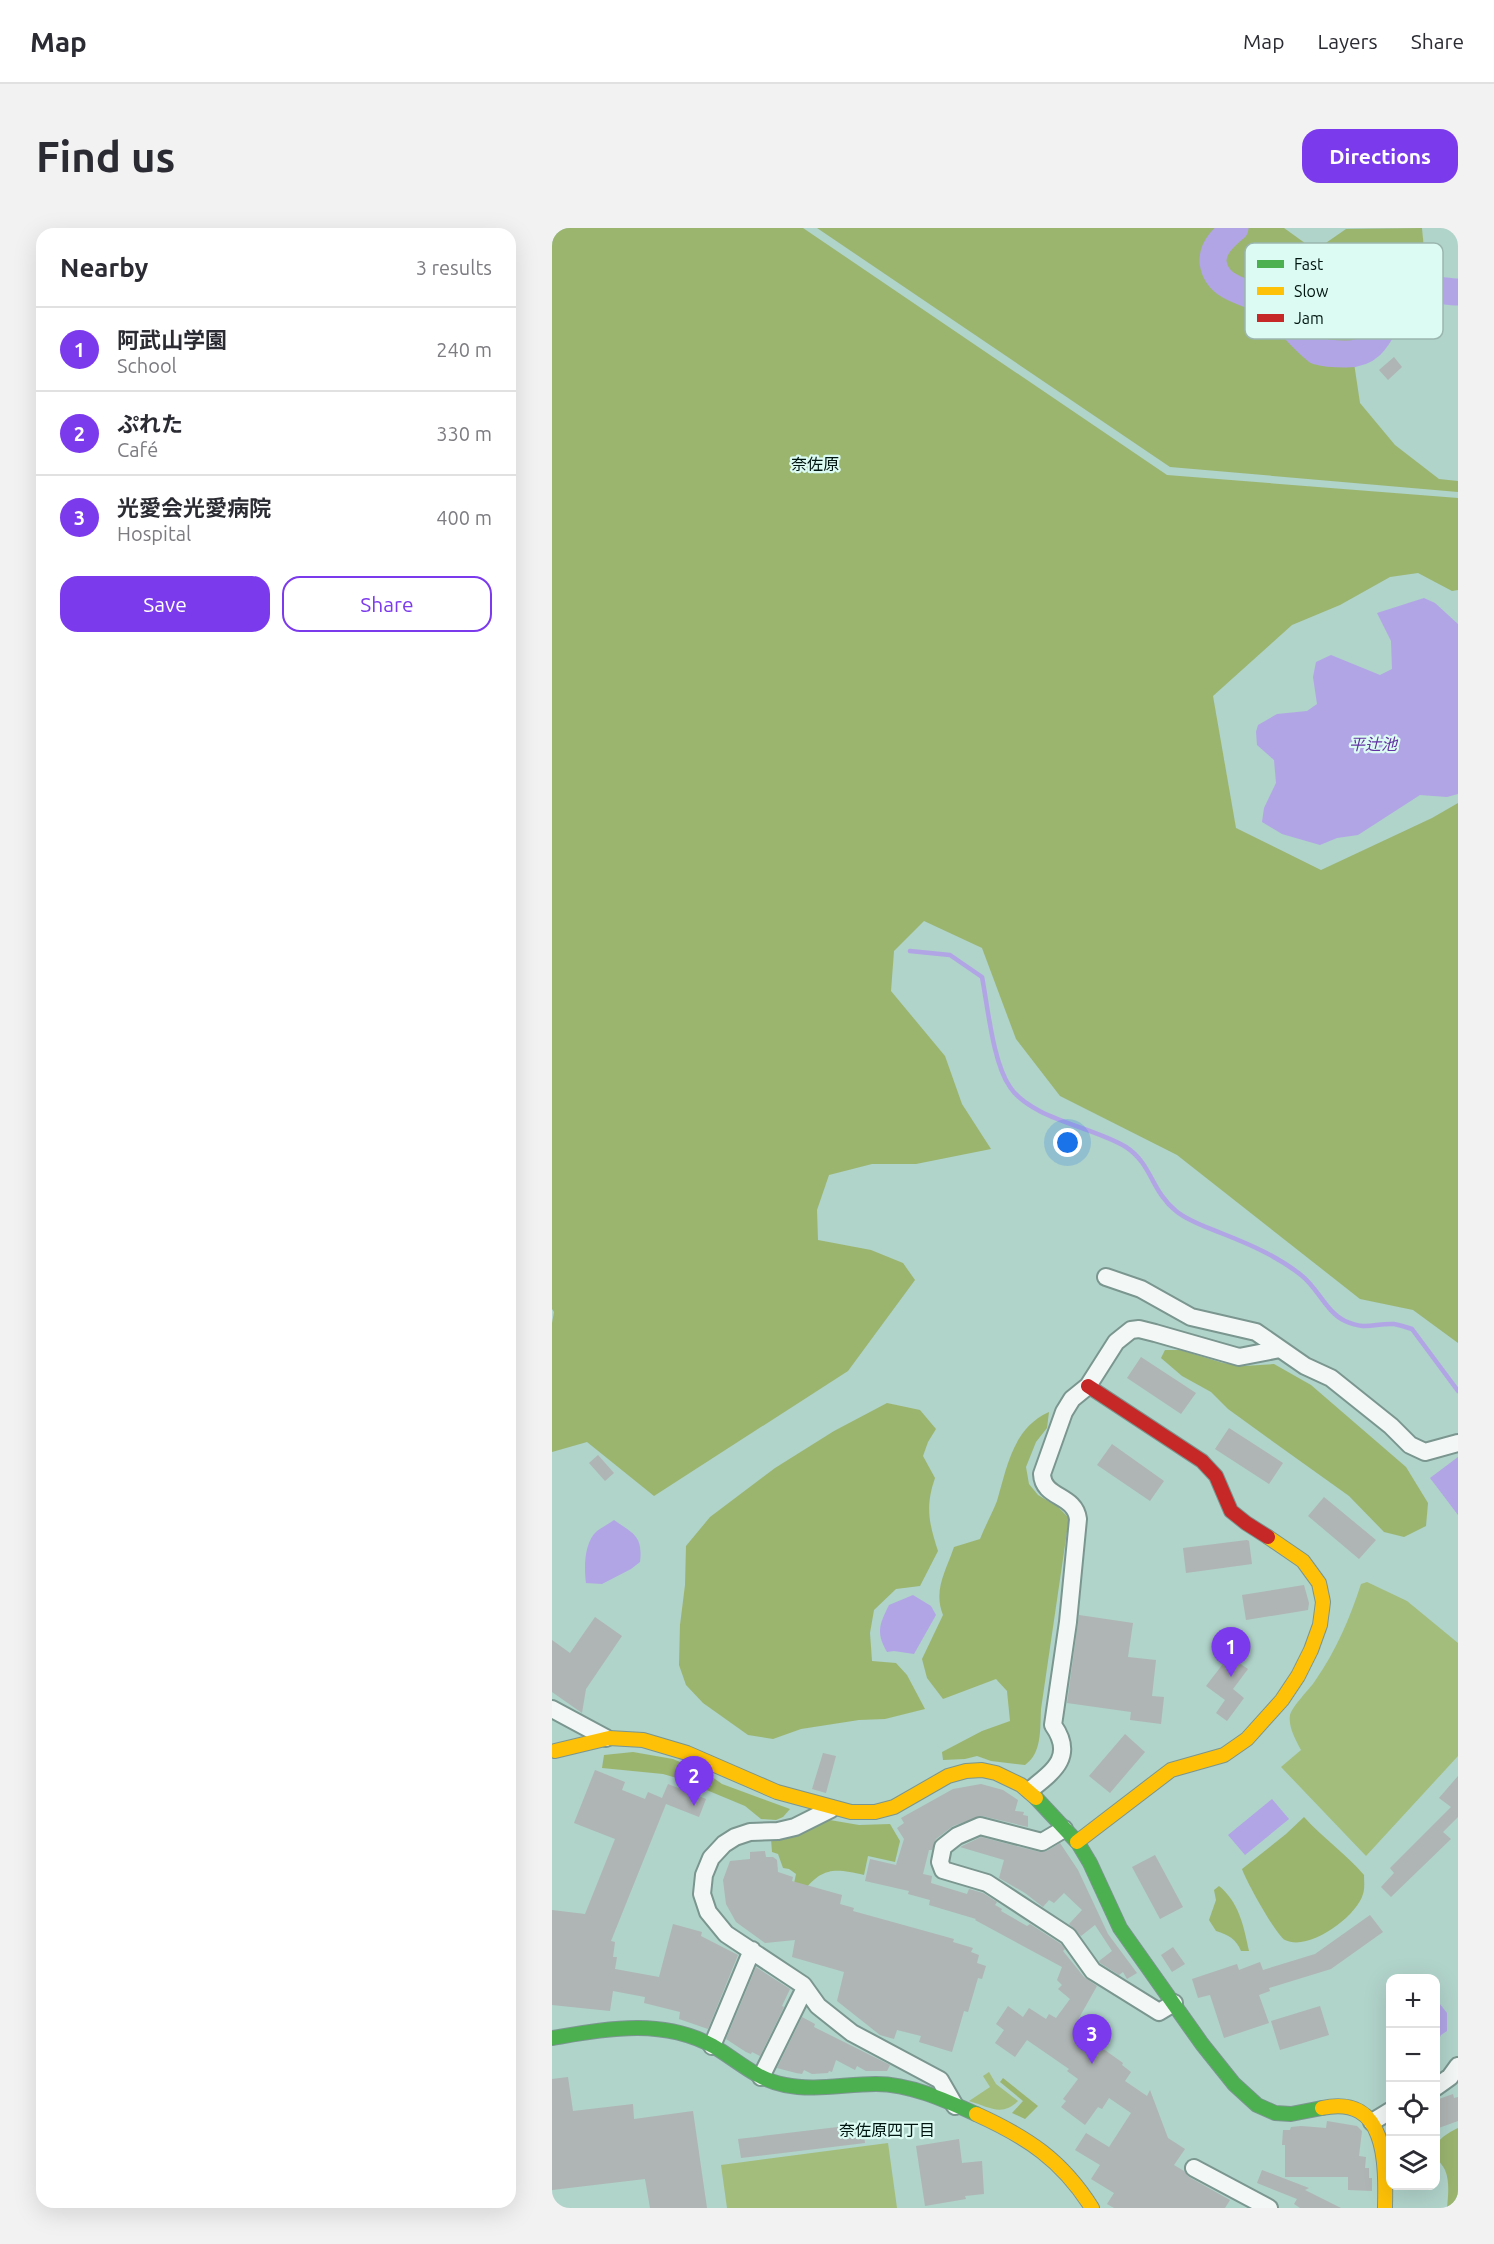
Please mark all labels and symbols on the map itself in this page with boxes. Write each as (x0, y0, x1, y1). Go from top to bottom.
legend (1245, 243, 1443, 339)
text: Fast (1294, 255, 1324, 273)
text: Slow (1294, 282, 1329, 300)
text: Jam (1294, 309, 1324, 327)
district label: 奈佐原 (791, 455, 839, 473)
water label: 平辻池 (1349, 735, 1399, 753)
your location (1053, 1128, 1082, 1157)
pin: 1 (1212, 1628, 1250, 1677)
pin: 2 (674, 1756, 714, 1806)
pin: 3 (1072, 2014, 1112, 2064)
district label: 奈佐原四丁目 (839, 2121, 935, 2139)

